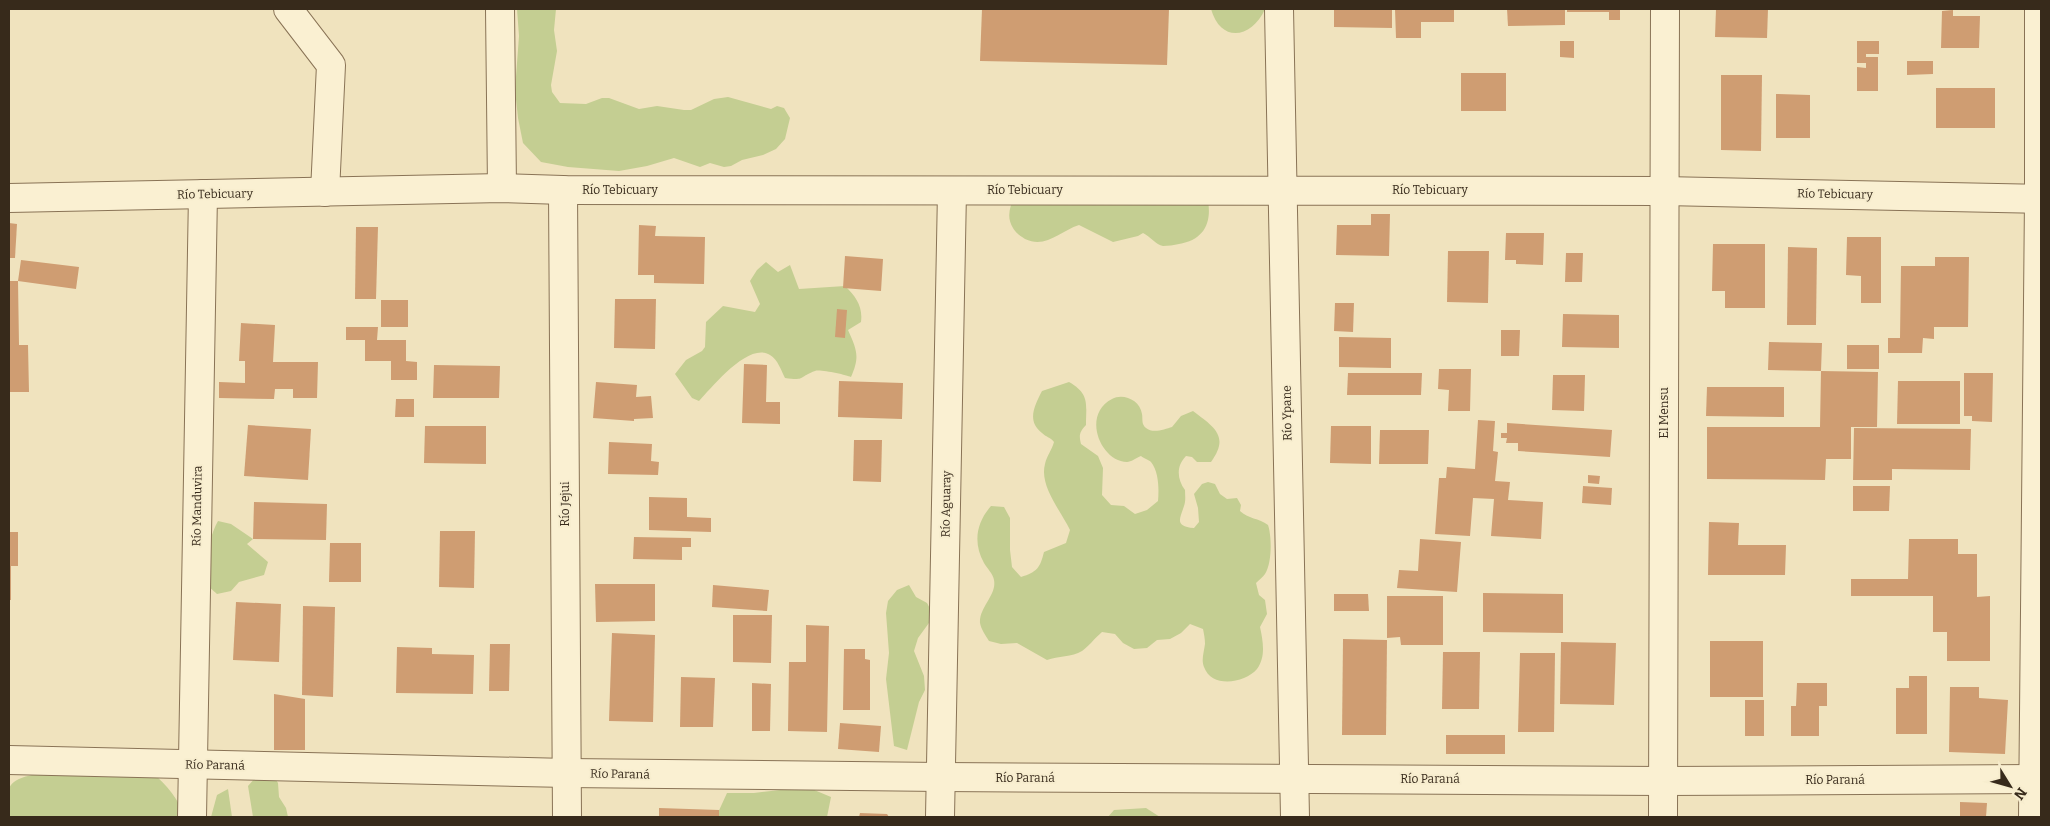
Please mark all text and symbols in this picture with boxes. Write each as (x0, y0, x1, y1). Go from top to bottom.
street label: Río Tebicuary (582, 183, 659, 197)
street label: Río Tebicuary (987, 183, 1064, 197)
street label: Río Tebicuary (1392, 183, 1469, 197)
street label: Río Tebicuary (177, 186, 254, 202)
street label: Río Tebicuary (1797, 186, 1874, 202)
street label: Río Ypane (1280, 385, 1294, 441)
street label: El Mensu (1657, 387, 1671, 439)
street label: Río Manduvira (189, 465, 205, 547)
street label: Río Aguaray (938, 470, 954, 538)
street label: Río Jejui (558, 481, 572, 527)
street label: Río Paraná (185, 757, 245, 773)
north arrow (1985, 761, 2035, 811)
street label: Río Paraná (590, 766, 650, 782)
street label: Río Paraná (995, 771, 1055, 785)
street label: Río Paraná (1400, 772, 1460, 786)
street label: Río Paraná (1805, 773, 1865, 787)
text: N (2010, 784, 2030, 803)

